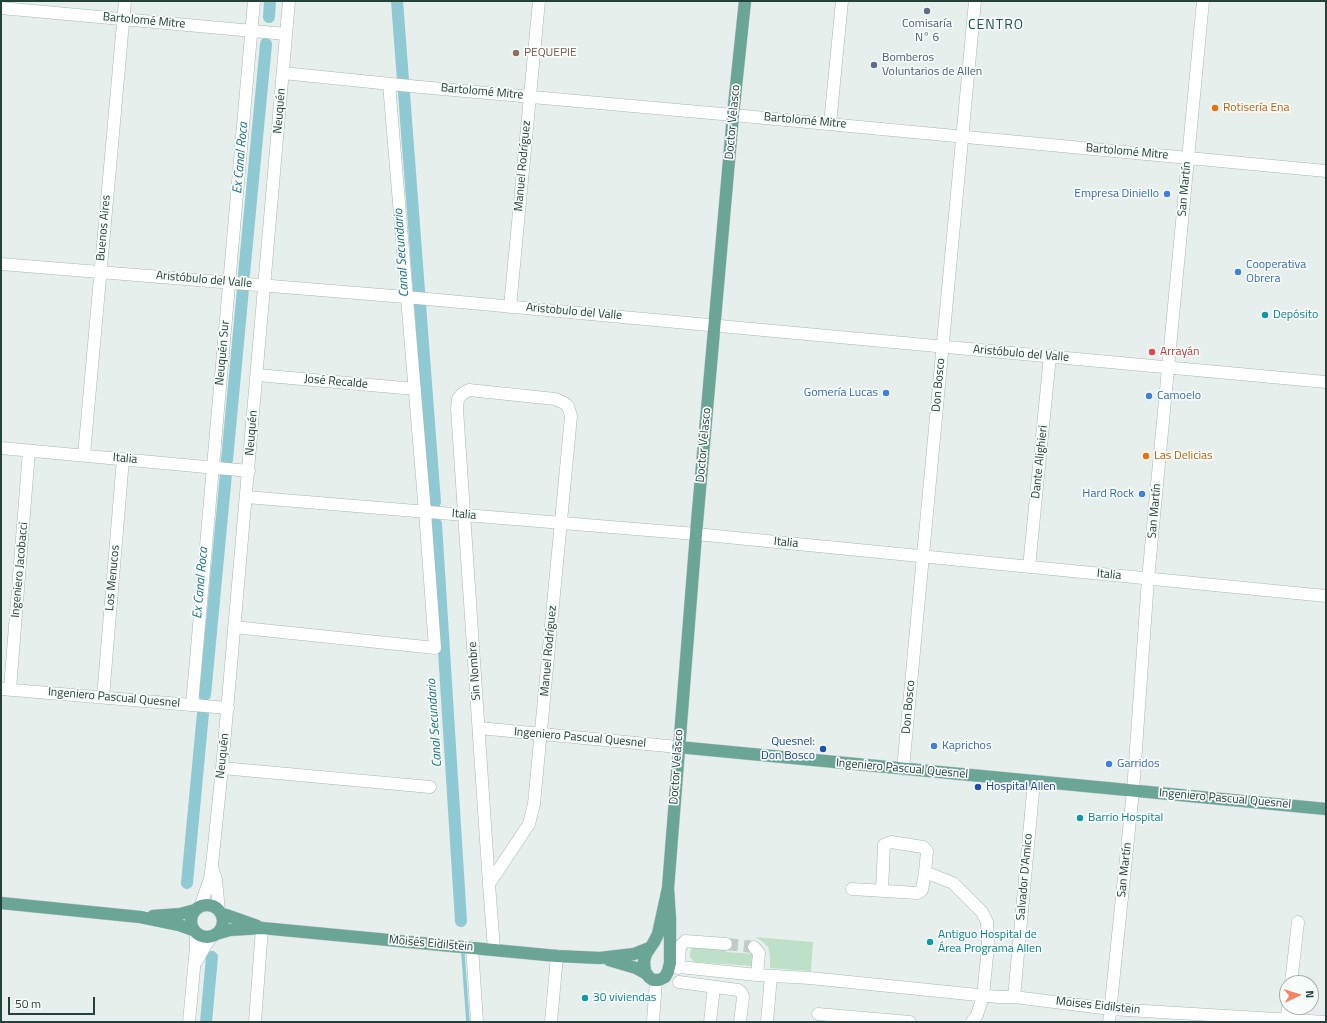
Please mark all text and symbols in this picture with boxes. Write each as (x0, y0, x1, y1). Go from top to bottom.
marker: Comisaría N° 6 (922, 6, 932, 16)
street label: Bartolomé Mitre (102, 10, 186, 32)
place label: Comisaría N° 6 (902, 17, 952, 45)
district label: CENTRO (968, 18, 1024, 34)
place label: PEQUEPIE (524, 46, 577, 60)
marker: PEQUEPIE (511, 48, 521, 58)
place label: Bomberos Voluntarios de Allen (882, 51, 982, 79)
marker: Bomberos Voluntarios de Allen (869, 60, 879, 70)
street label: Bartolomé Mitre (440, 81, 524, 103)
street label: Doctor Velasco (723, 84, 743, 160)
street label: Neuquén (271, 88, 289, 134)
place label: Rotisería Ena (1223, 101, 1290, 115)
marker: Rotisería Ena (1210, 103, 1220, 113)
street label: Bartolomé Mitre (763, 110, 847, 132)
street label: Manuel Rodríguez (512, 120, 534, 212)
water label: Ex Canal Roca (230, 122, 252, 194)
street label: Bartolomé Mitre (1085, 141, 1169, 163)
street label: San Martín (1175, 161, 1195, 217)
place label: Empresa Diniello (1074, 187, 1159, 201)
marker: Empresa Diniello (1162, 189, 1172, 199)
street label: Buenos Aires (94, 194, 114, 262)
water label: Canal Secundario (391, 208, 413, 298)
place label: Cooperativa Obrera (1246, 258, 1306, 286)
marker: Cooperativa Obrera (1233, 267, 1243, 277)
street label: Aristóbulo del Valle (155, 269, 253, 291)
street label: Aristobulo del Valle (525, 301, 623, 323)
place label: Depósito (1273, 308, 1318, 322)
marker: Depósito (1260, 310, 1270, 320)
street label: Neuquén Sur (213, 320, 233, 386)
street label: Aristóbulo del Valle (972, 343, 1070, 365)
place label: Arrayán (1160, 345, 1200, 359)
marker: Arrayán (1147, 347, 1157, 357)
street label: Don Bosco (929, 357, 949, 413)
street label: José Recalde (304, 372, 368, 392)
place label: Gomería Lucas (804, 386, 878, 400)
marker: Gomería Lucas (881, 388, 891, 398)
place label: Camoelo (1157, 389, 1201, 403)
marker: Camoelo (1144, 391, 1154, 401)
street label: Doctor Velasco (694, 407, 714, 483)
street label: Neuquén (243, 410, 261, 456)
street label: Dante Alighieri (1029, 425, 1051, 499)
place label: Las Delicias (1154, 449, 1213, 463)
street label: Italia (112, 451, 138, 467)
marker: Las Delicias (1141, 451, 1151, 461)
street label: San Martín (1145, 483, 1165, 539)
place label: Hard Rock (1082, 487, 1134, 501)
marker: Hard Rock (1137, 489, 1147, 499)
street label: Italia (451, 507, 477, 523)
street label: Ingeniero Jacobacci (9, 522, 31, 618)
street label: Italia (773, 535, 799, 551)
street label: Los Menucos (103, 544, 123, 612)
water label: Ex Canal Roca (190, 547, 212, 619)
street label: Italia (1096, 567, 1122, 583)
street label: Manuel Rodríguez (538, 605, 560, 697)
street label: Sin Nombre (466, 641, 484, 701)
water label: Canal Secundario (424, 678, 446, 768)
street label: Don Bosco (899, 679, 919, 735)
street label: Ingeniero Pascual Quesnel (47, 685, 181, 711)
street label: Ingeniero Pascual Quesnel (513, 725, 647, 751)
street label: Doctor Velasco (667, 729, 687, 805)
street label: Neuquén (213, 733, 233, 779)
place label: Quesnel: Don Bosco (761, 735, 815, 763)
place label: Kaprichos (942, 739, 992, 753)
marker: Kaprichos (929, 741, 939, 751)
marker: Quesnel: Don Bosco (818, 744, 828, 754)
street label: Ingeniero Pascual Quesnel (835, 756, 969, 782)
place label: Garridos (1117, 757, 1160, 771)
marker: Garridos (1104, 759, 1114, 769)
place label: Hospital Allen (986, 780, 1056, 794)
marker: Hospital Allen (973, 782, 983, 792)
street label: Ingeniero Pascual Quesnel (1158, 786, 1292, 812)
place label: Barrio Hospital (1088, 811, 1163, 825)
marker: Barrio Hospital (1075, 813, 1085, 823)
street label: Salvador D'Amico (1014, 833, 1036, 921)
street label: San Martín (1115, 842, 1135, 898)
place label: Antiguo Hospital de Área Programa Allen (938, 928, 1042, 956)
street label: Moisés Eidilstein (388, 933, 474, 955)
marker: Antiguo Hospital de Área Programa Allen (925, 937, 935, 947)
north arrow (1279, 975, 1319, 1015)
scale bar (10, 989, 97, 1015)
text: N (1302, 990, 1318, 999)
place label: 30 viviendas (593, 991, 656, 1005)
marker: 30 viviendas (580, 993, 590, 1003)
text: 50 m (15, 994, 41, 1013)
street label: Moises Eidilstein (1055, 994, 1141, 1018)

